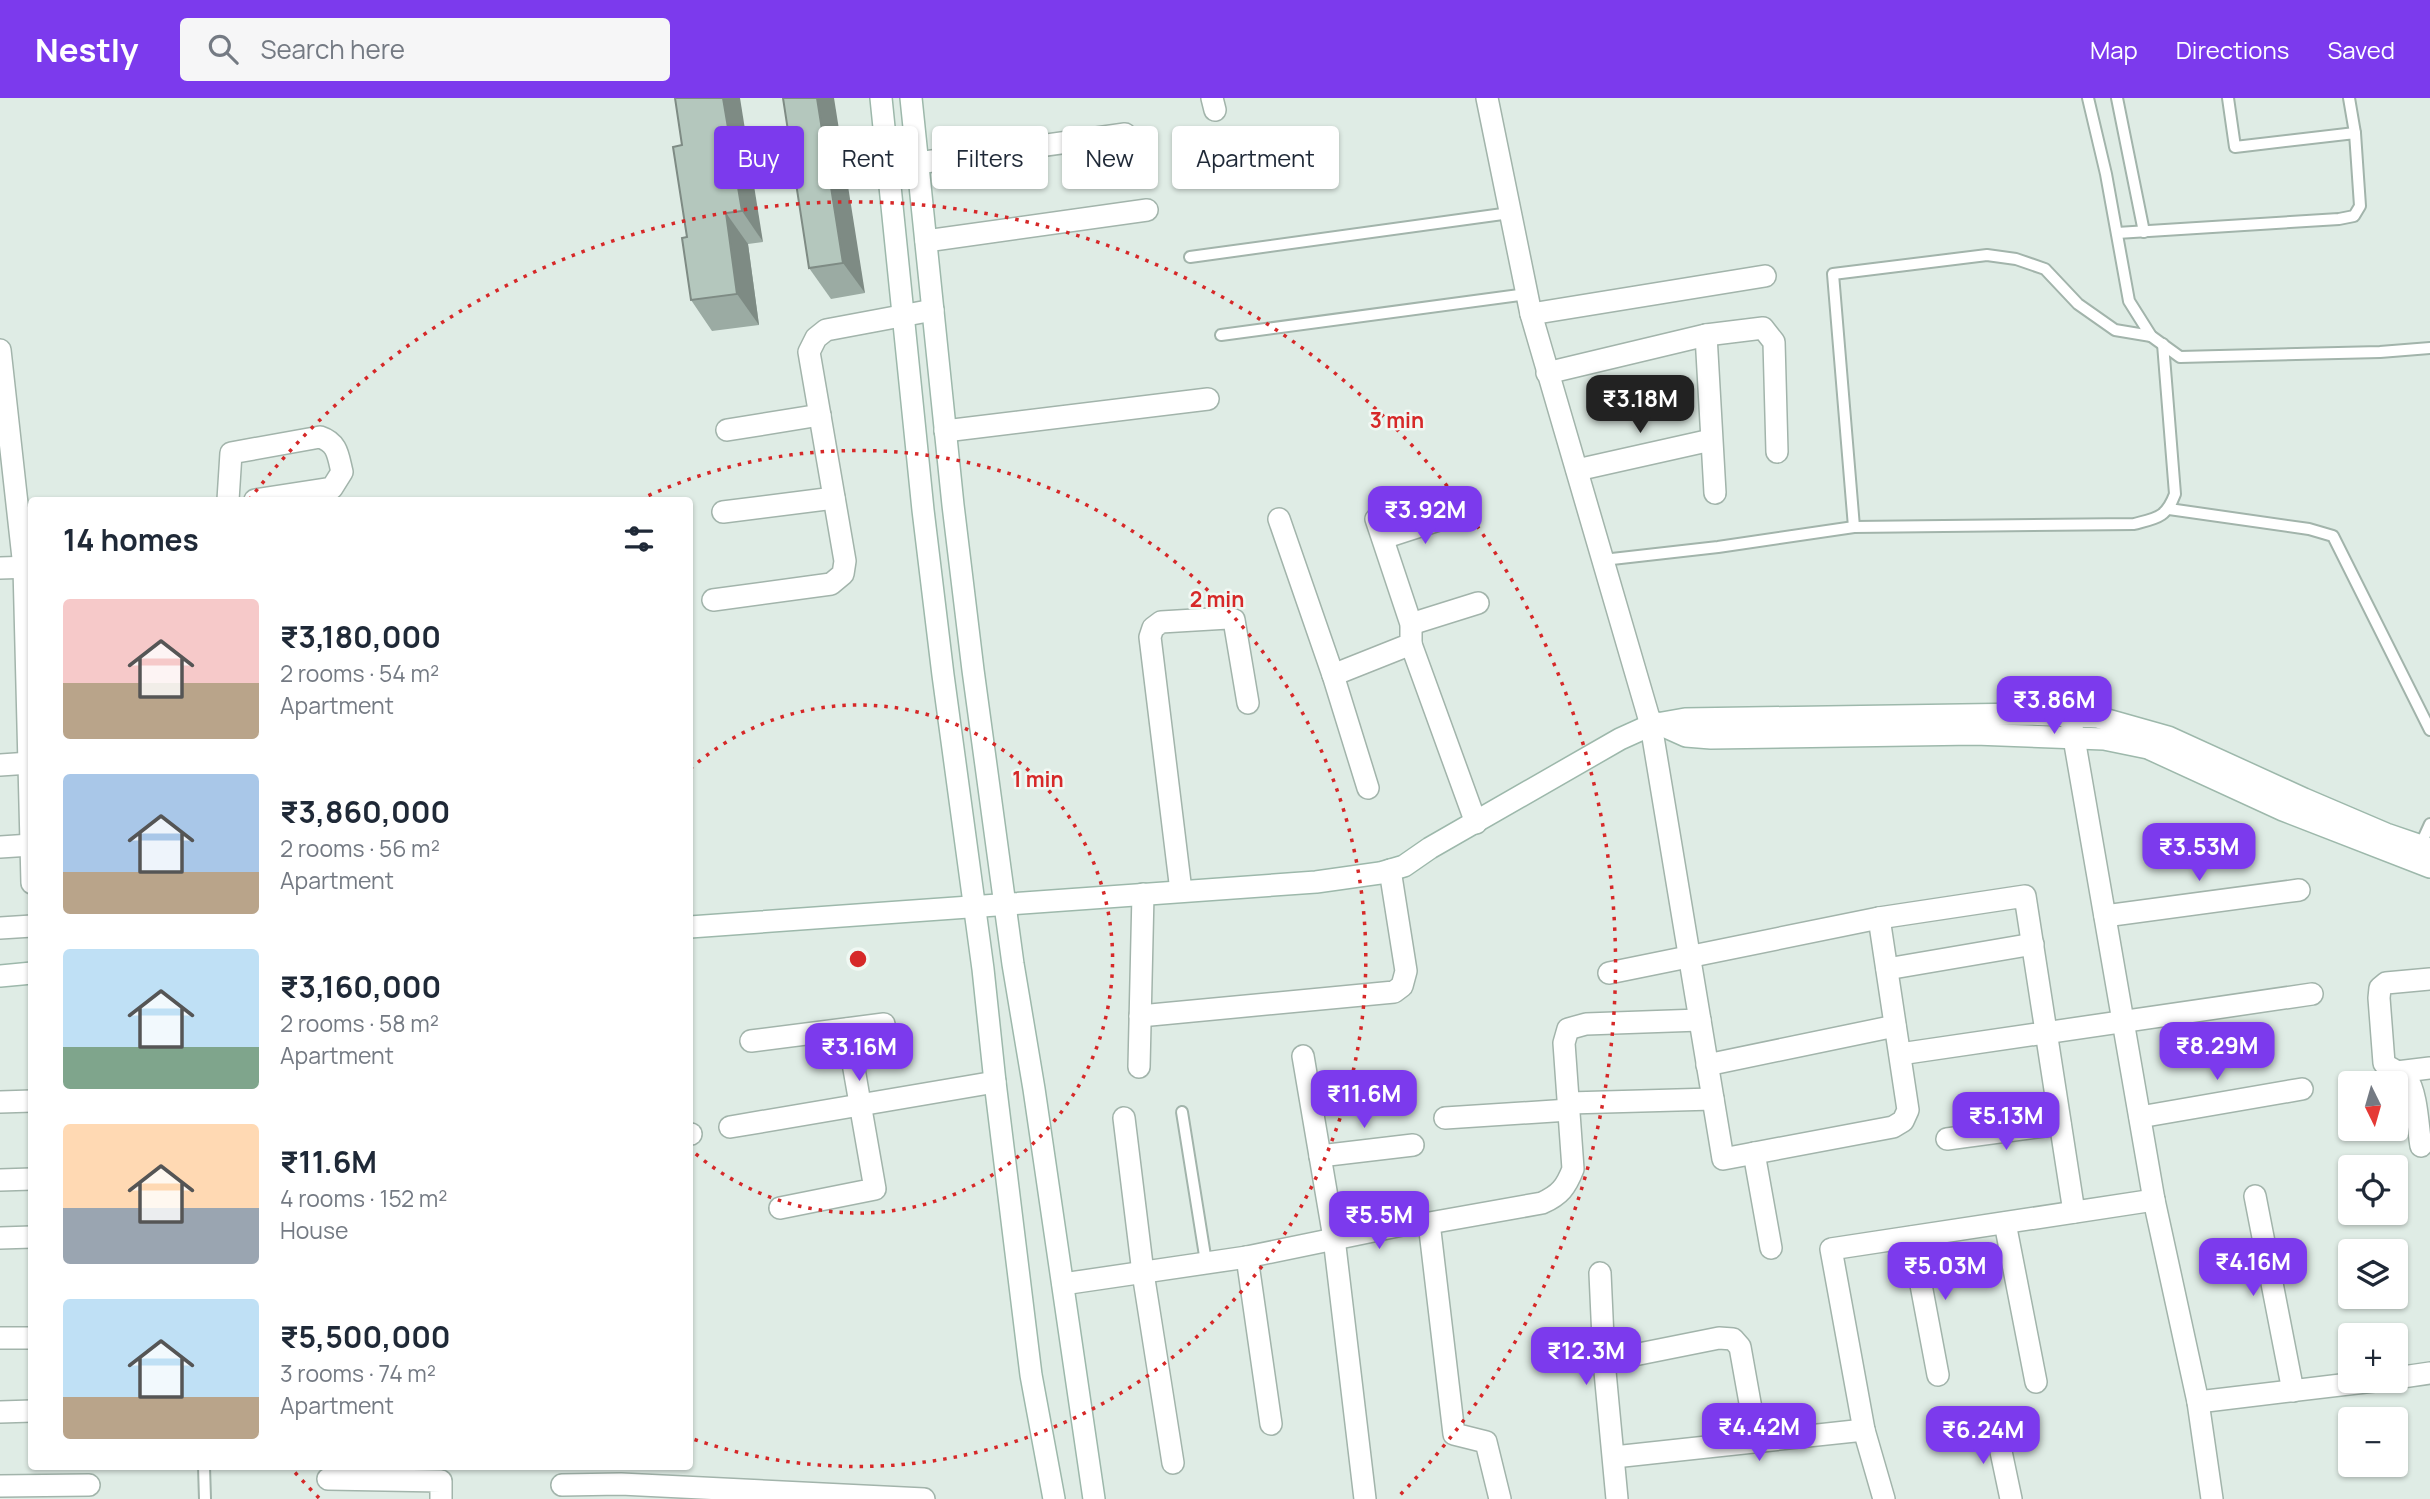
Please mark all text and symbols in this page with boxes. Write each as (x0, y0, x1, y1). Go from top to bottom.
search box (180, 18, 670, 81)
text: Nestly (35, 27, 138, 72)
icon: search (204, 30, 242, 68)
text: Search here (260, 31, 405, 67)
text: Map (2090, 33, 2138, 66)
text: Directions (2176, 33, 2289, 66)
text: Saved (2327, 33, 2395, 66)
chip: Buy (714, 126, 804, 189)
chip: Rent (818, 126, 918, 189)
chip: Filters (932, 126, 1048, 189)
chip: New (1062, 126, 1158, 189)
chip: Apartment (1172, 126, 1339, 189)
pin: ₹3.18M (1583, 376, 1697, 435)
text: ₹3.18M (1602, 382, 1678, 414)
text: 3 min (1370, 406, 1424, 434)
pin: ₹3.92M (1368, 486, 1482, 546)
text: ₹3.92M (1384, 493, 1466, 525)
text: 14 homes (63, 519, 199, 560)
icon: filters (620, 520, 658, 558)
text: 2 min (1190, 585, 1244, 613)
text: ₹3,180,000 (280, 616, 441, 657)
icon: home (119, 627, 203, 711)
text: 2 rooms · 54 m² (280, 657, 439, 689)
pin: ₹3.86M (1997, 676, 2111, 736)
text: ₹3.86M (2013, 683, 2095, 715)
text: Apartment (280, 689, 394, 721)
text: 1 min (1012, 765, 1064, 793)
text: ₹3,860,000 (280, 791, 450, 832)
icon: home (119, 802, 203, 886)
pin: ₹3.53M (2142, 824, 2256, 883)
text: ₹3.53M (2158, 830, 2240, 862)
text: 2 rooms · 56 m² (280, 832, 440, 864)
text: Apartment (280, 864, 394, 896)
centre of rings (846, 947, 870, 971)
text: ₹3,160,000 (280, 966, 441, 1007)
icon: home (119, 977, 203, 1061)
text: 2 rooms · 58 m² (280, 1007, 439, 1039)
pin: ₹8.29M (2160, 1023, 2274, 1082)
pin: ₹3.16M (802, 1024, 916, 1083)
text: ₹8.29M (2176, 1029, 2258, 1061)
text: ₹3.16M (821, 1030, 897, 1062)
text: Apartment (280, 1039, 394, 1071)
pin: ₹11.6M (1307, 1070, 1421, 1130)
north arrow (2338, 1071, 2408, 1141)
map controls (2338, 1071, 2408, 1477)
text: ₹11.6M (1327, 1077, 1401, 1109)
pin: ₹5.13M (1949, 1093, 2063, 1152)
text: ₹5.13M (1968, 1099, 2044, 1131)
text: ₹11.6M (280, 1141, 377, 1182)
icon: home (119, 1152, 203, 1236)
button: locate (2338, 1155, 2408, 1225)
text: 4 rooms · 152 m² (280, 1182, 447, 1214)
pin: ₹5.5M (1330, 1192, 1428, 1251)
text: ₹5.5M (1345, 1198, 1413, 1230)
text: House (280, 1214, 349, 1246)
pin: ₹4.16M (2196, 1238, 2310, 1298)
button: layers (2338, 1239, 2408, 1309)
pin: ₹5.03M (1888, 1242, 2002, 1302)
text: ₹4.16M (2215, 1245, 2291, 1277)
text: ₹5.03M (1904, 1249, 1986, 1281)
text: ₹5,500,000 (280, 1316, 451, 1357)
button: + (2338, 1323, 2408, 1393)
icon: home (119, 1327, 203, 1411)
pin: ₹12.3M (1529, 1328, 1643, 1387)
text: ₹12.3M (1547, 1334, 1625, 1366)
text: 3 rooms · 74 m² (280, 1357, 436, 1389)
text: Apartment (280, 1389, 394, 1421)
pin: ₹4.42M (1702, 1404, 1816, 1463)
pin: ₹6.24M (1926, 1406, 2040, 1466)
button: − (2338, 1407, 2408, 1477)
text: ₹4.42M (1718, 1410, 1800, 1442)
text: ₹6.24M (1942, 1413, 2024, 1445)

